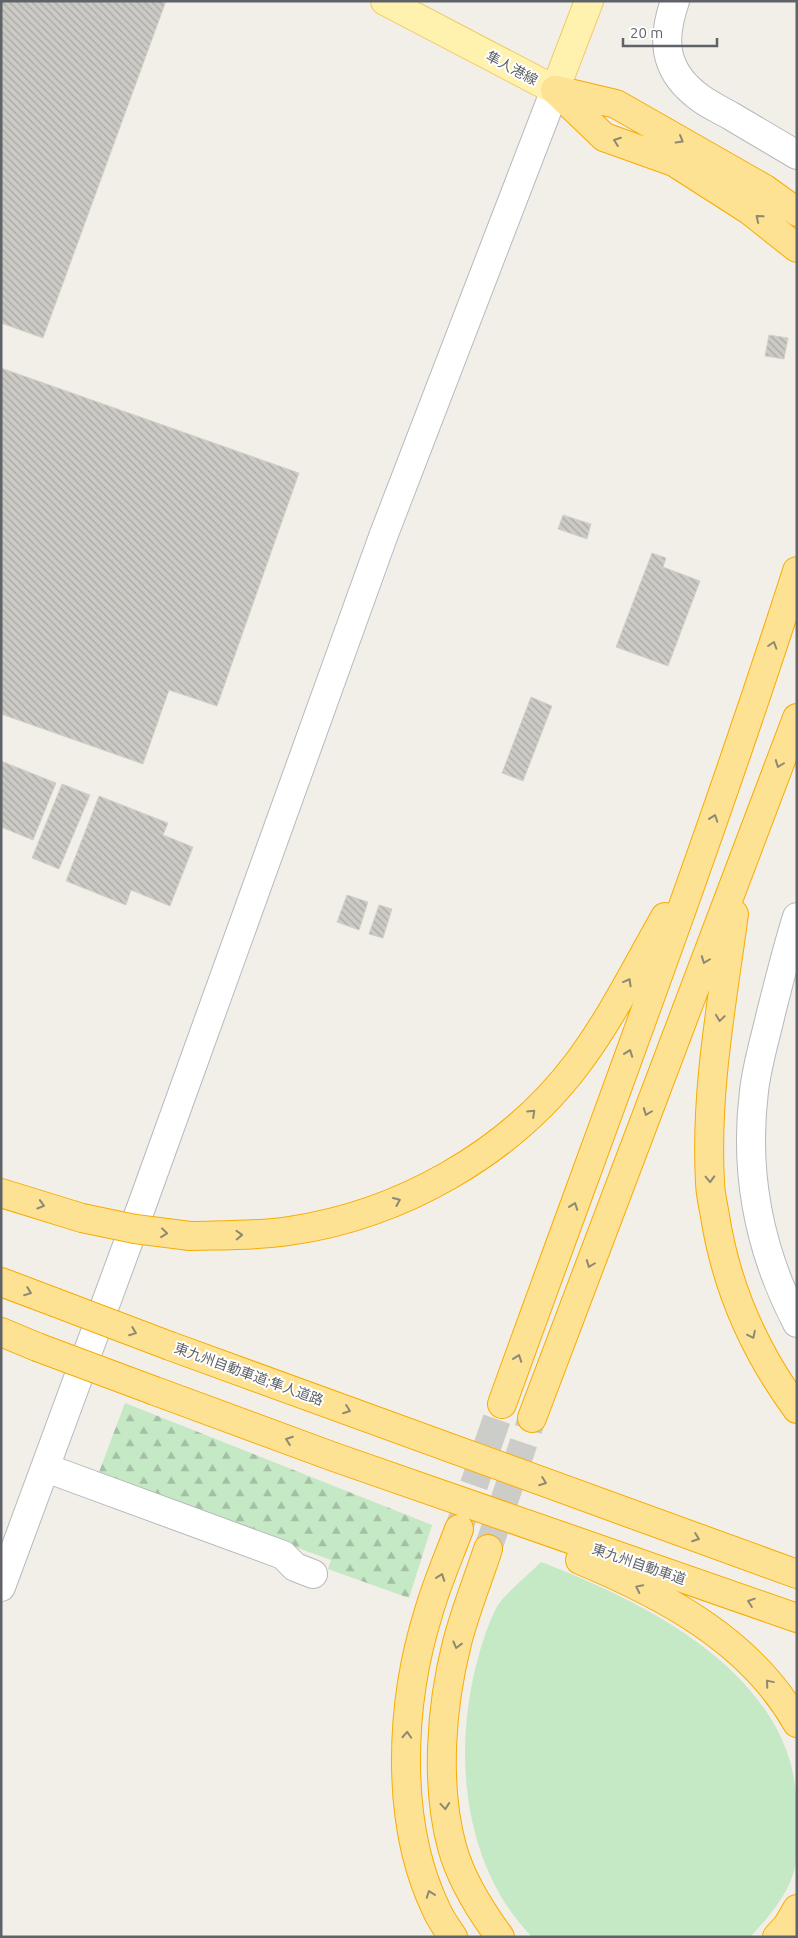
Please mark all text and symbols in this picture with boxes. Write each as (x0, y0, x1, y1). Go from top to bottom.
scale bar (623, 15, 717, 47)
text: 20 m (630, 24, 663, 41)
street label: 隼人港線 (484, 48, 540, 88)
one-way arrow (675, 134, 684, 144)
one-way arrow (613, 137, 622, 147)
one-way arrow (756, 215, 765, 223)
one-way arrow (767, 642, 777, 650)
one-way arrow (775, 759, 785, 768)
one-way arrow (708, 814, 718, 822)
one-way arrow (700, 955, 711, 964)
one-way arrow (621, 979, 631, 988)
one-way arrow (715, 1014, 726, 1022)
one-way arrow (623, 1049, 633, 1058)
one-way arrow (643, 1107, 653, 1116)
one-way arrow (527, 1110, 536, 1119)
one-way arrow (705, 1176, 715, 1184)
one-way arrow (392, 1196, 401, 1207)
one-way arrow (37, 1200, 45, 1210)
one-way arrow (568, 1202, 578, 1210)
one-way arrow (160, 1227, 168, 1238)
one-way arrow (236, 1230, 243, 1240)
one-way arrow (586, 1259, 596, 1268)
one-way arrow (23, 1286, 32, 1296)
one-way arrow (128, 1325, 137, 1336)
one-way arrow (746, 1330, 756, 1339)
street label: 東九州自動車道;隼人道路 (172, 1340, 326, 1408)
one-way arrow (512, 1355, 522, 1363)
one-way arrow (343, 1404, 351, 1414)
one-way arrow (285, 1436, 293, 1446)
one-way arrow (539, 1476, 547, 1486)
one-way arrow (691, 1532, 700, 1542)
street label: 東九州自動車道 (590, 1540, 688, 1588)
one-way arrow (435, 1573, 445, 1581)
one-way arrow (635, 1584, 644, 1594)
one-way arrow (747, 1598, 755, 1608)
one-way arrow (452, 1641, 463, 1650)
one-way arrow (766, 1680, 775, 1689)
one-way arrow (401, 1730, 412, 1738)
one-way arrow (439, 1803, 450, 1811)
one-way arrow (426, 1890, 436, 1899)

